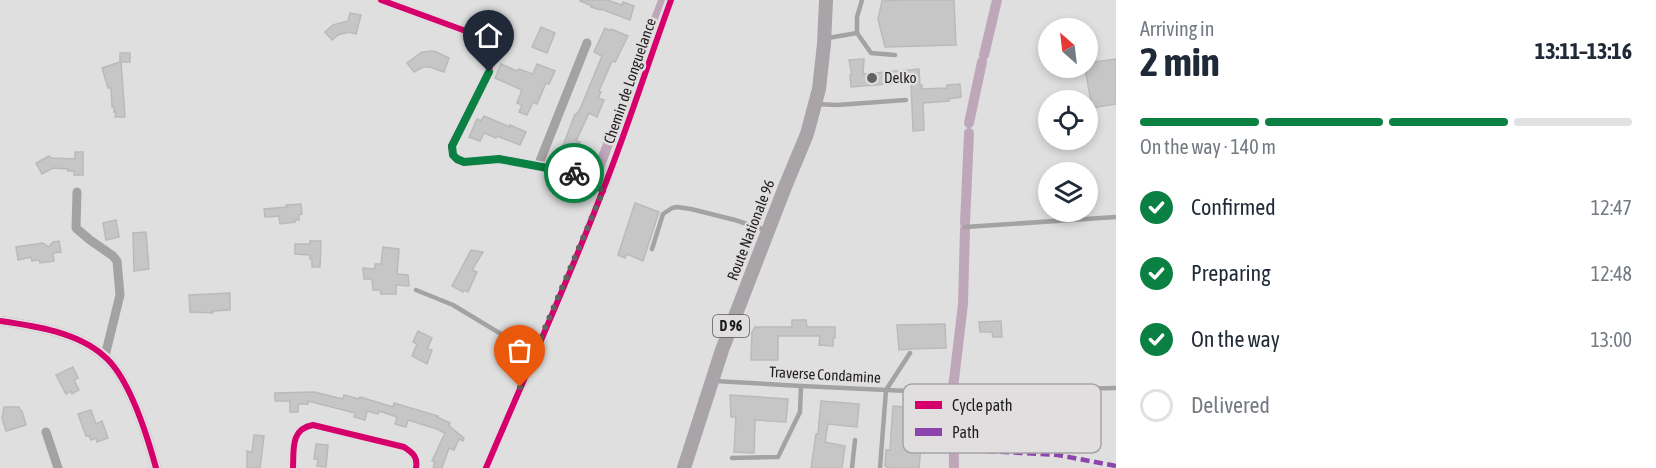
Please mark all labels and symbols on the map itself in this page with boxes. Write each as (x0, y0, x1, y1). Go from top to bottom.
pin (463, 10, 514, 72)
street label: Chemin de Longuelance (600, 16, 659, 146)
north arrow (1038, 18, 1098, 78)
place label: Delko (884, 69, 917, 86)
marker: Delko (865, 71, 879, 85)
courier (544, 143, 604, 203)
street label: Route Nationale 96 (724, 177, 778, 283)
road number: D 96 (713, 315, 749, 337)
pin (494, 325, 545, 387)
street label: Traverse Condamine (769, 363, 881, 386)
legend (903, 384, 1101, 453)
text: Cycle path (952, 396, 1012, 415)
text: Path (952, 423, 979, 441)

